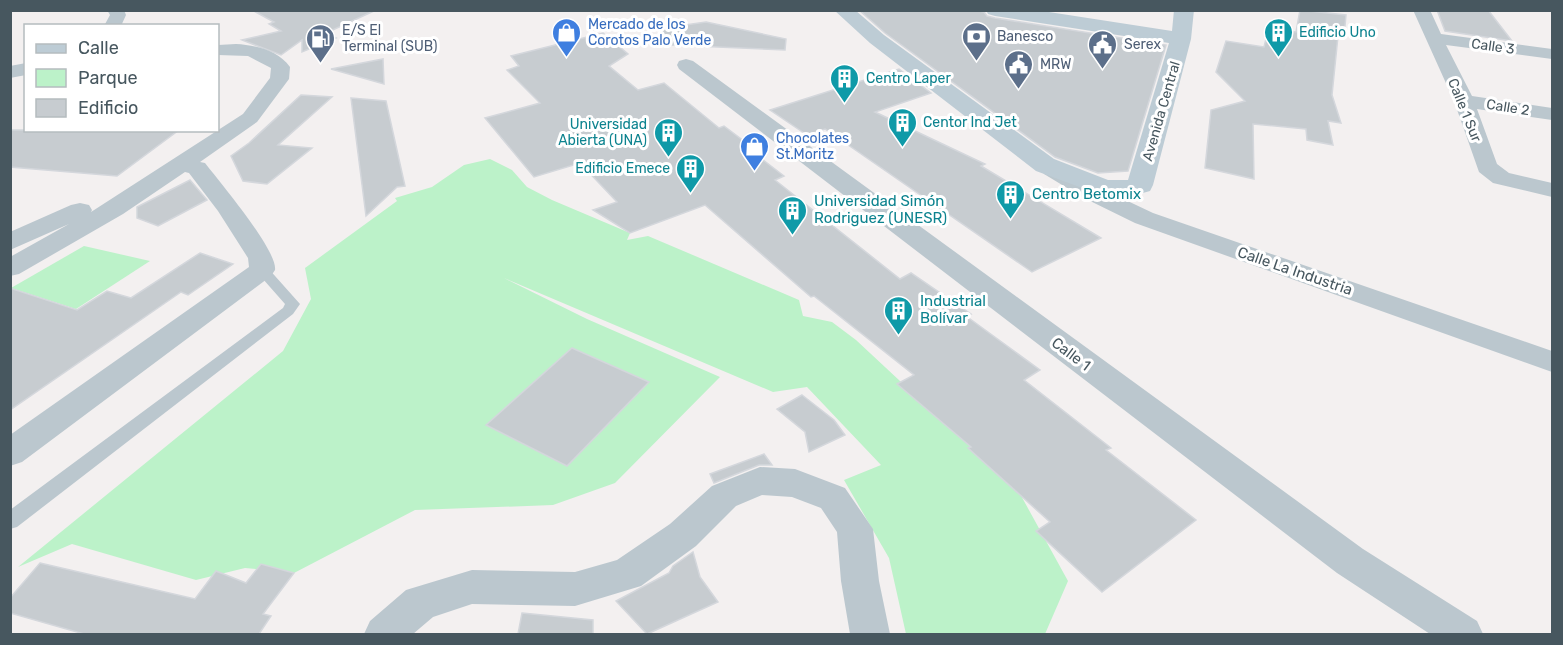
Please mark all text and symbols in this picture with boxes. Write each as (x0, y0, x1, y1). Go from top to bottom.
shop icon: Mercado de los Corotos Palo Verde (551, 16, 583, 58)
place label: Mercado de los Corotos Palo Verde (588, 16, 711, 49)
building icon: Edificio Uno (1262, 16, 1294, 58)
bank icon: Banesco (960, 20, 992, 62)
fuel station icon: E/S El Terminal (SUB) (305, 22, 337, 64)
place label: E/S El Terminal (SUB) (342, 22, 437, 55)
legend (24, 24, 219, 132)
place label: Edificio Uno (1299, 24, 1376, 41)
place label: Banesco (997, 28, 1053, 45)
public building icon: Serex (1087, 28, 1119, 70)
street label: Calle 3 (1470, 35, 1516, 58)
place label: Serex (1124, 36, 1161, 53)
text: Calle (78, 37, 119, 59)
public building icon: MRW (1003, 48, 1035, 90)
place label: MRW (1040, 56, 1071, 73)
street label: Avenida Central (1139, 59, 1184, 163)
building icon: Centro Laper (829, 62, 861, 104)
text: Parque (78, 67, 138, 89)
place label: Centro Laper (866, 70, 951, 87)
street label: Calle 1 Sur (1444, 76, 1485, 145)
street label: Calle 2 (1485, 96, 1531, 119)
text: Edificio (78, 97, 138, 119)
building icon: Centor Ind Jet (886, 106, 918, 148)
place label: Centor Ind Jet (923, 114, 1017, 131)
place label: Universidad Abierta (UNA) (558, 116, 647, 149)
building icon: Universidad Abierta (UNA) (652, 116, 684, 158)
shop icon: Chocolates St.Moritz (739, 130, 771, 172)
place label: Chocolates St.Moritz (776, 130, 849, 163)
building icon: Edificio Emece (675, 152, 707, 194)
place label: Edificio Emece (575, 160, 670, 177)
building icon: Centro Betomix (995, 178, 1027, 220)
place label: Centro Betomix (1032, 185, 1141, 203)
place label: Universidad Simón Rodriguez (UNESR) (814, 192, 947, 227)
building icon: Universidad Simón Rodriguez (UNESR) (777, 194, 809, 236)
street label: Calle La Industria (1235, 243, 1355, 299)
place label: Industrial Bolívar (920, 292, 986, 327)
building icon: Industrial Bolívar (883, 294, 915, 336)
street label: Calle 1 (1048, 334, 1094, 374)

